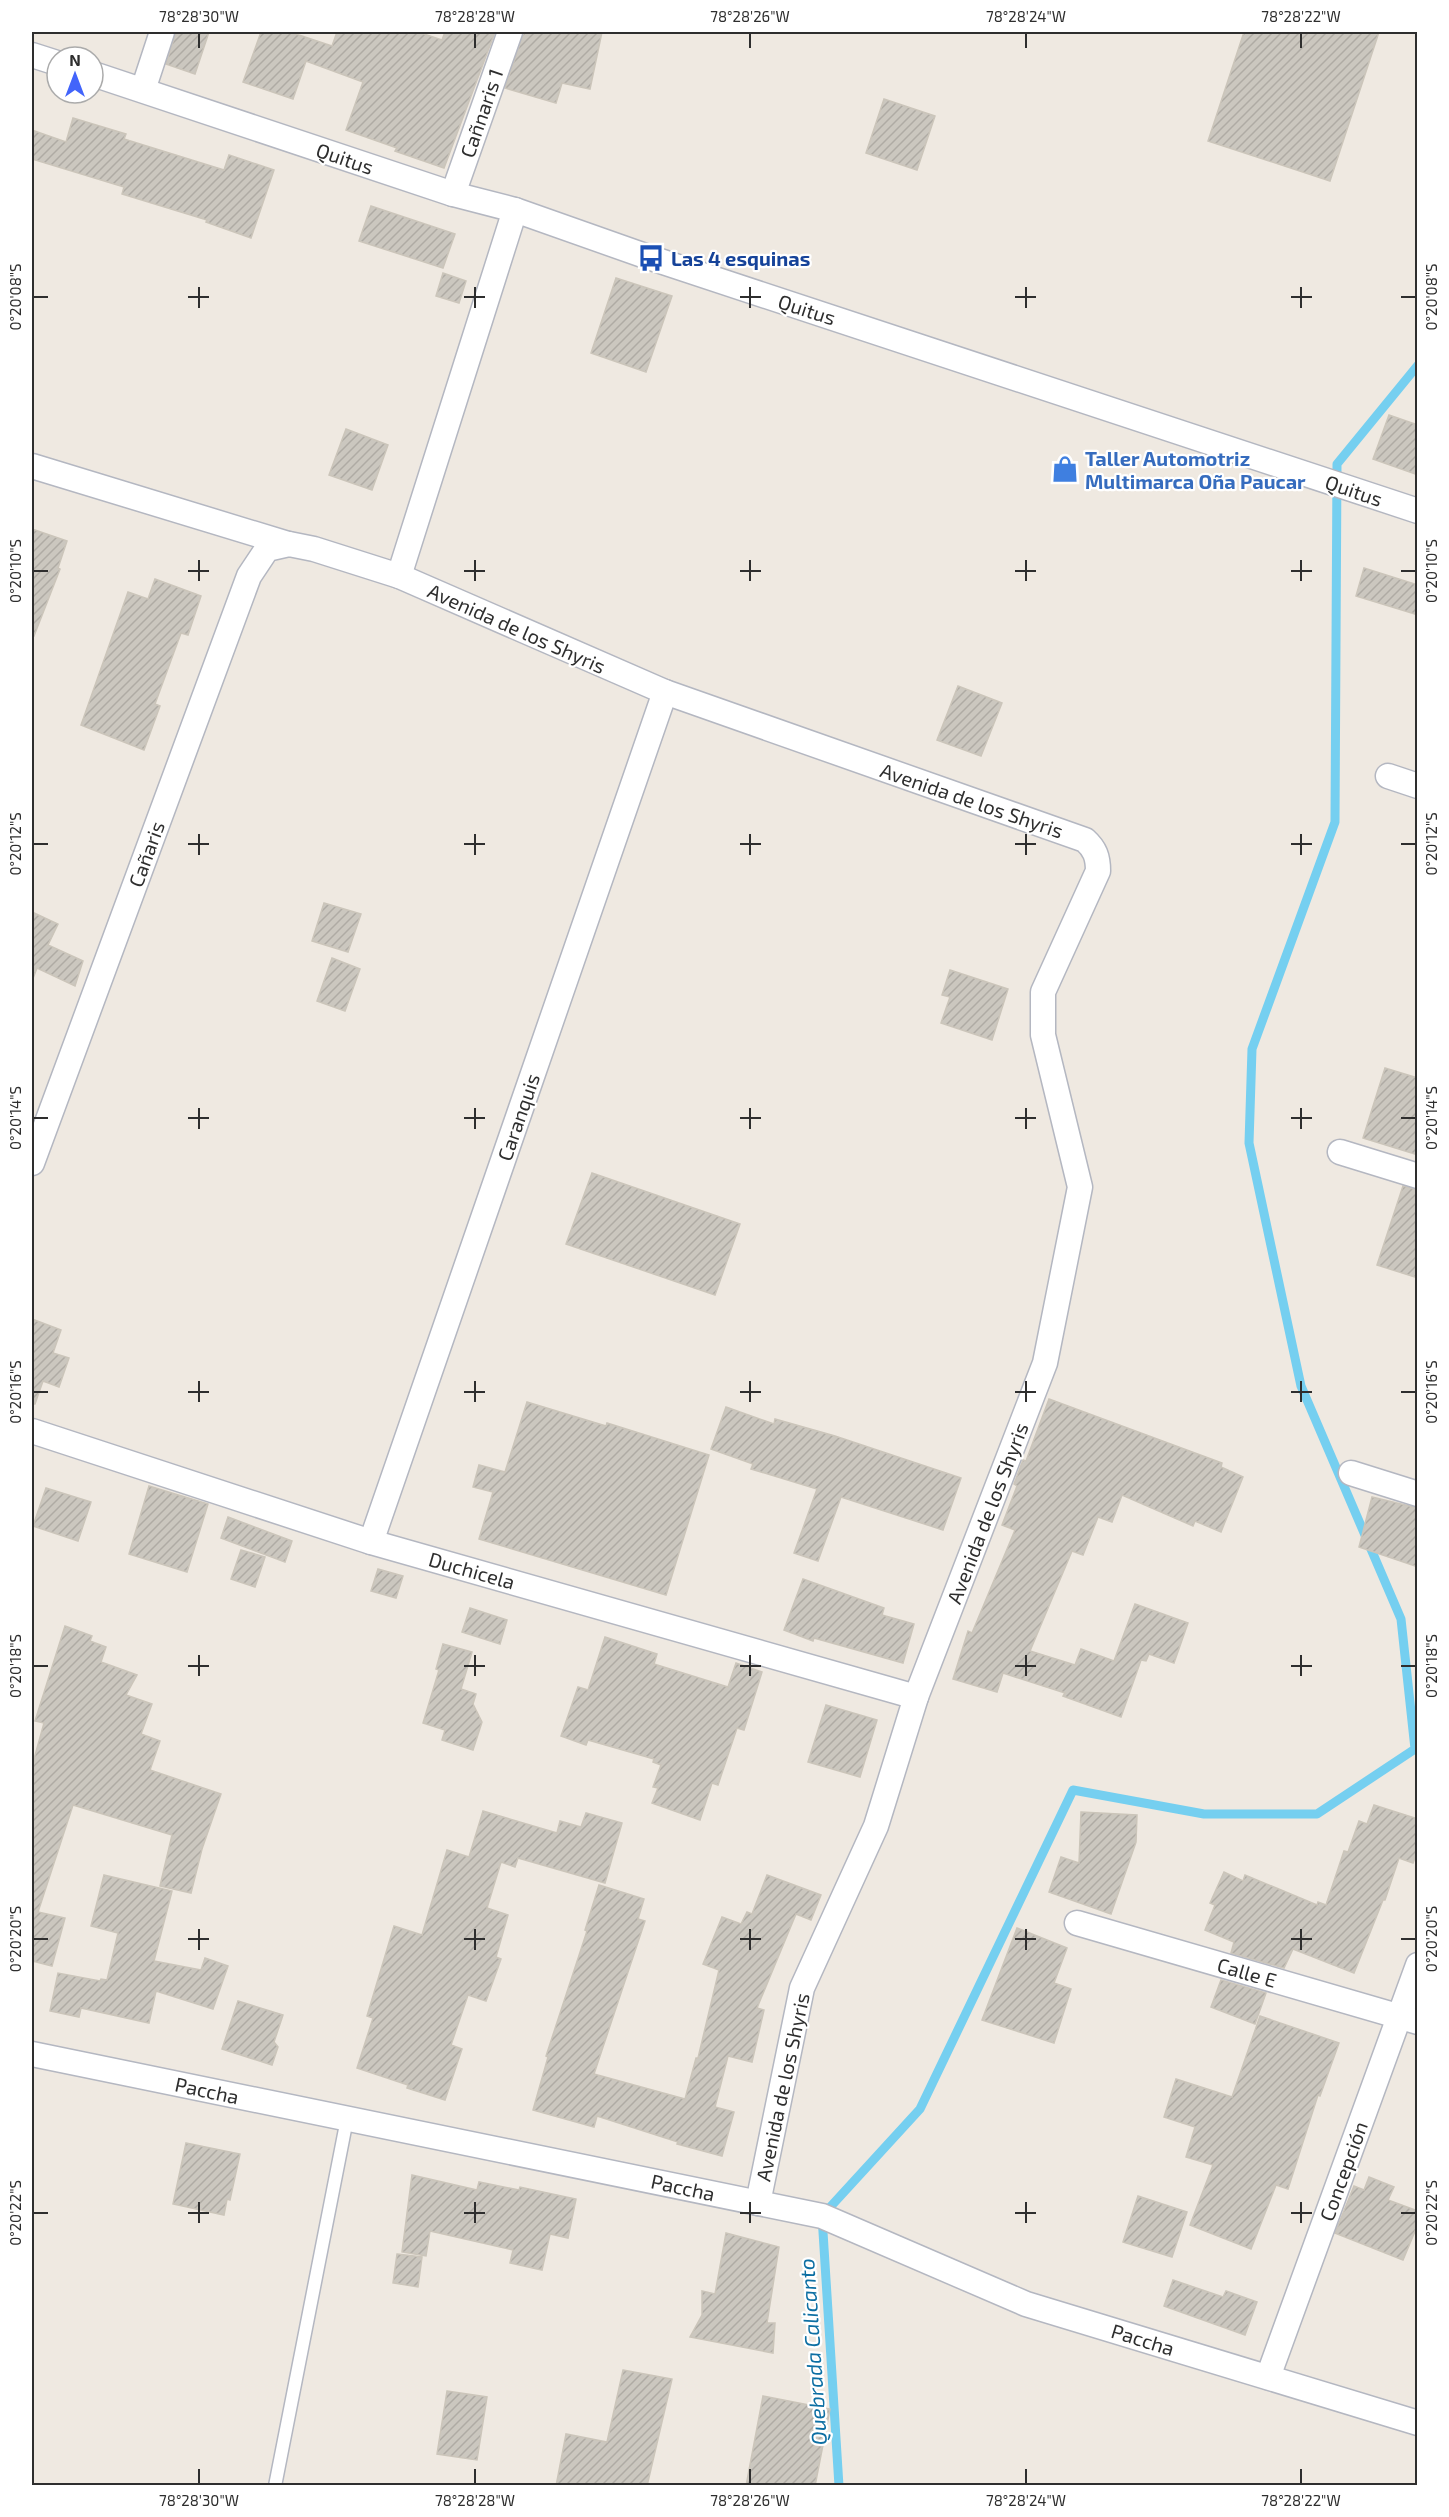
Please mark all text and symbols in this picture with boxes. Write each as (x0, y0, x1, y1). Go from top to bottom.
text: 78°28'30"W (159, 7, 239, 25)
text: 78°28'28"W (435, 7, 515, 25)
text: 78°28'26"W (710, 7, 790, 25)
text: 78°28'24"W (986, 7, 1066, 25)
text: 78°28'22"W (1261, 7, 1341, 25)
north arrow (45, 45, 105, 105)
text: N (69, 50, 81, 69)
street label: Cañnaris 1 (455, 66, 507, 160)
street label: Quitus (313, 137, 377, 179)
bus stop icon: Las 4 esquinas (636, 243, 666, 273)
place label: Las 4 esquinas (671, 246, 810, 270)
text: 0°20'08"S (6, 264, 24, 330)
text: 0°20'08"S (1422, 264, 1440, 330)
street label: Quitus (775, 288, 839, 330)
place label: Taller Automotriz Multimarca Oña Paucar (1085, 446, 1306, 493)
shop icon: Taller Automotriz Multimarca Oña Paucar (1050, 454, 1080, 484)
street label: Quitus (1322, 469, 1386, 511)
text: 0°20'10"S (6, 539, 24, 603)
text: 0°20'10"S (1422, 539, 1440, 603)
street label: Avenida de los Shyris (424, 578, 610, 678)
street label: Avenida de los Shyris (877, 757, 1067, 843)
text: 0°20'12"S (6, 812, 24, 876)
text: 0°20'12"S (1422, 812, 1440, 876)
street label: Cañaris (123, 818, 169, 890)
street label: Caranquis (492, 1070, 544, 1164)
text: 0°20'14"S (6, 1086, 24, 1150)
text: 0°20'14"S (1422, 1086, 1440, 1150)
text: 0°20'16"S (6, 1360, 24, 1424)
text: 0°20'16"S (1422, 1360, 1440, 1424)
street label: Avenida de los Shyris (941, 1419, 1033, 1607)
street label: Duchicela (426, 1546, 518, 1594)
text: 0°20'18"S (6, 1634, 24, 1698)
text: 0°20'18"S (1422, 1634, 1440, 1698)
text: 0°20'20"S (6, 1906, 24, 1972)
text: 0°20'20"S (1422, 1906, 1440, 1972)
street label: Calle E (1215, 1952, 1279, 1992)
street label: Avenida de los Shyris (750, 1991, 814, 2183)
street label: Paccha (173, 2072, 241, 2108)
street label: Concepción (1314, 2118, 1372, 2224)
street label: Paccha (649, 2169, 717, 2205)
text: 0°20'22"S (6, 2180, 24, 2246)
text: 0°20'22"S (1422, 2180, 1440, 2246)
water label: Quebrada Calicanto (793, 2258, 832, 2446)
street label: Paccha (1109, 2318, 1177, 2360)
text: 78°28'30"W (159, 2491, 239, 2509)
text: 78°28'28"W (435, 2491, 515, 2509)
text: 78°28'26"W (710, 2491, 790, 2509)
text: 78°28'24"W (986, 2491, 1066, 2509)
text: 78°28'22"W (1261, 2491, 1341, 2509)

